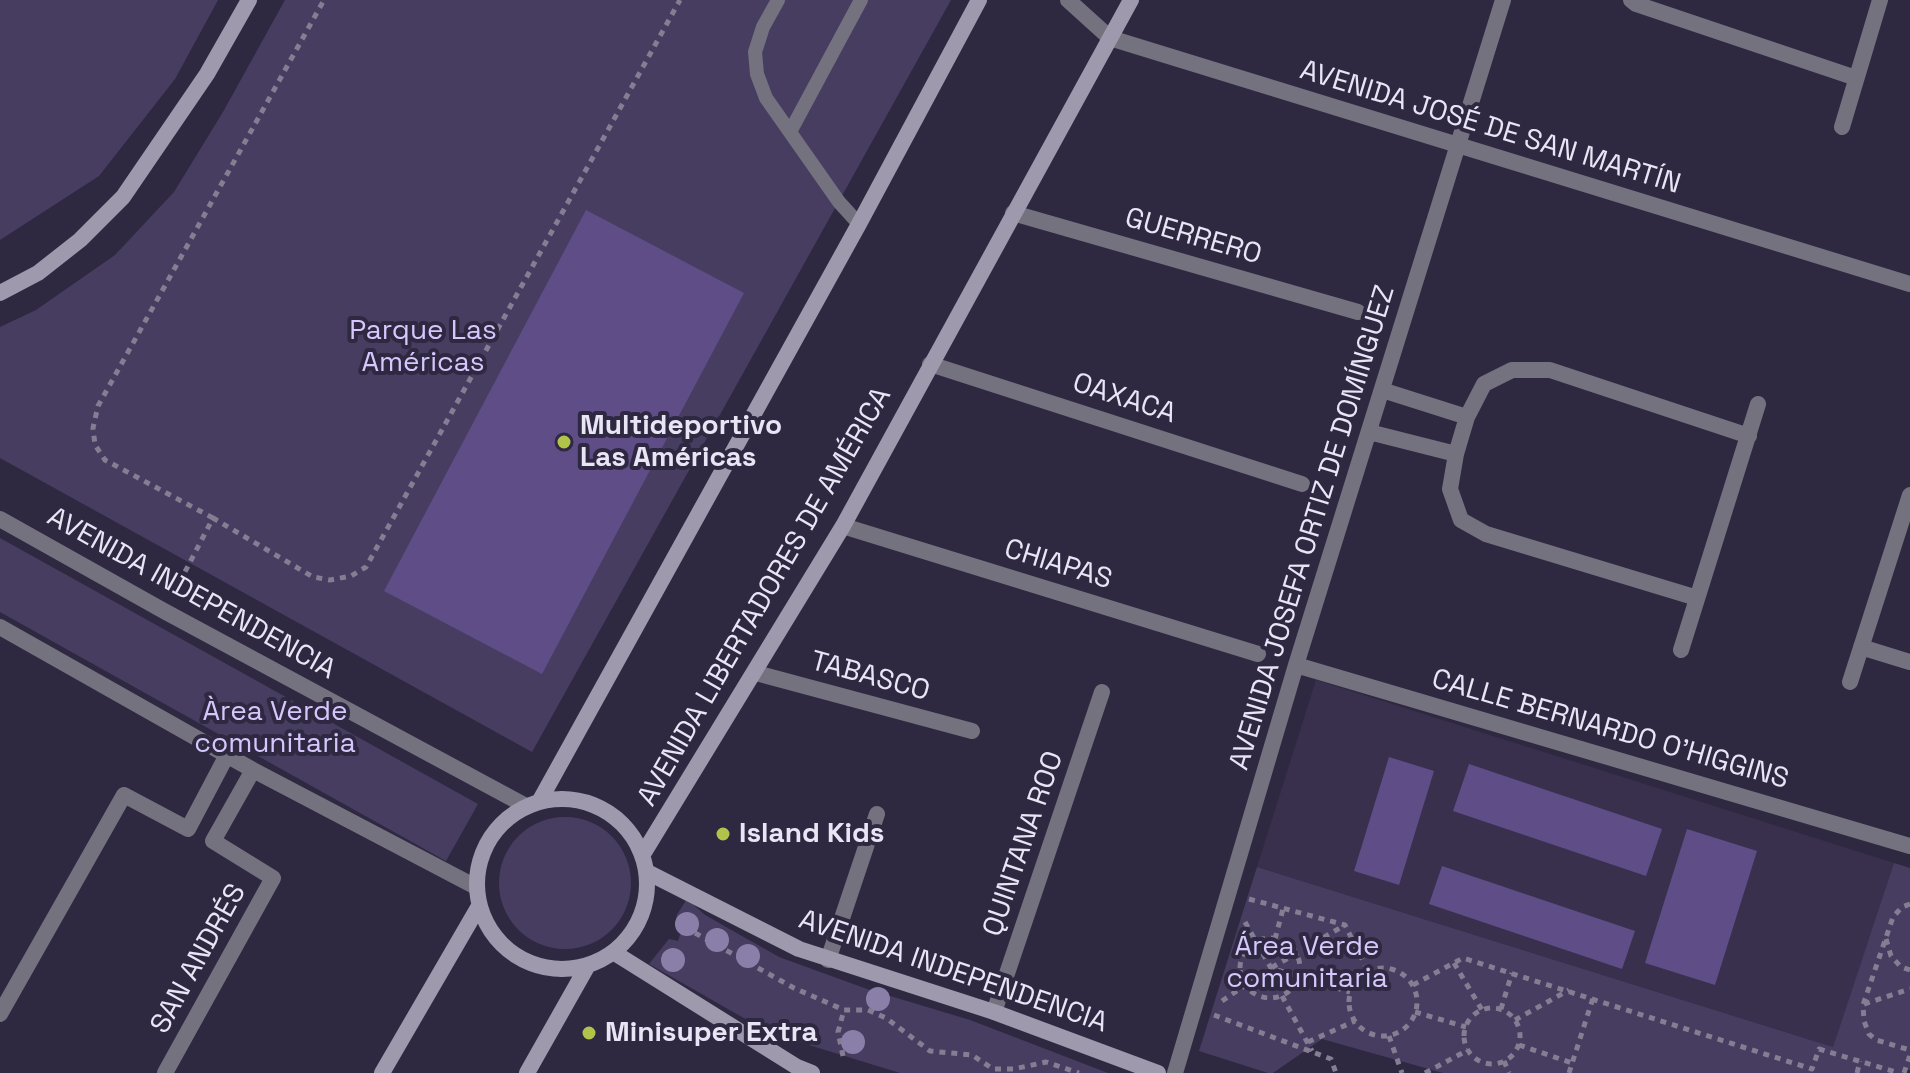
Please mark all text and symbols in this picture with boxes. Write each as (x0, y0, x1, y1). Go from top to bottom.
street label: AVENIDA JOSÉ DE SAN MARTÍN (1296, 54, 1684, 202)
street label: GUERRERO (1121, 202, 1265, 272)
street label: AVENIDA JOSEFA ORTIZ DE DOMÍNGUEZ (1223, 282, 1403, 774)
park label: Parque Las Américas (349, 314, 497, 380)
street label: OAXACA (1068, 367, 1180, 431)
street label: AVENIDA LIBERTADORES DE AMÉRICA (631, 382, 899, 812)
place label: Multideportivo Las Américas (580, 409, 782, 475)
marker: Multideportivo Las Américas (555, 433, 573, 451)
street label: AVENIDA INDEPENDENCIA (41, 501, 341, 687)
street label: CHIAPAS (1000, 533, 1116, 597)
street label: TABASCO (807, 645, 933, 709)
street label: CALLE BERNARDO O'HIGGINS (1428, 663, 1792, 797)
park label: Àrea Verde comunitaria (194, 695, 356, 761)
street label: QUINTANA ROO (977, 747, 1071, 941)
place label: Island Kids (739, 817, 884, 851)
marker: Island Kids (714, 825, 732, 843)
street label: SAN ANDRÉS (144, 878, 254, 1040)
street label: AVENIDA INDEPENDENCIA (794, 903, 1112, 1041)
park label: Área Verde comunitaria (1226, 930, 1388, 996)
place label: Minisuper Extra (605, 1016, 818, 1050)
marker: Minisuper Extra (580, 1024, 598, 1042)

